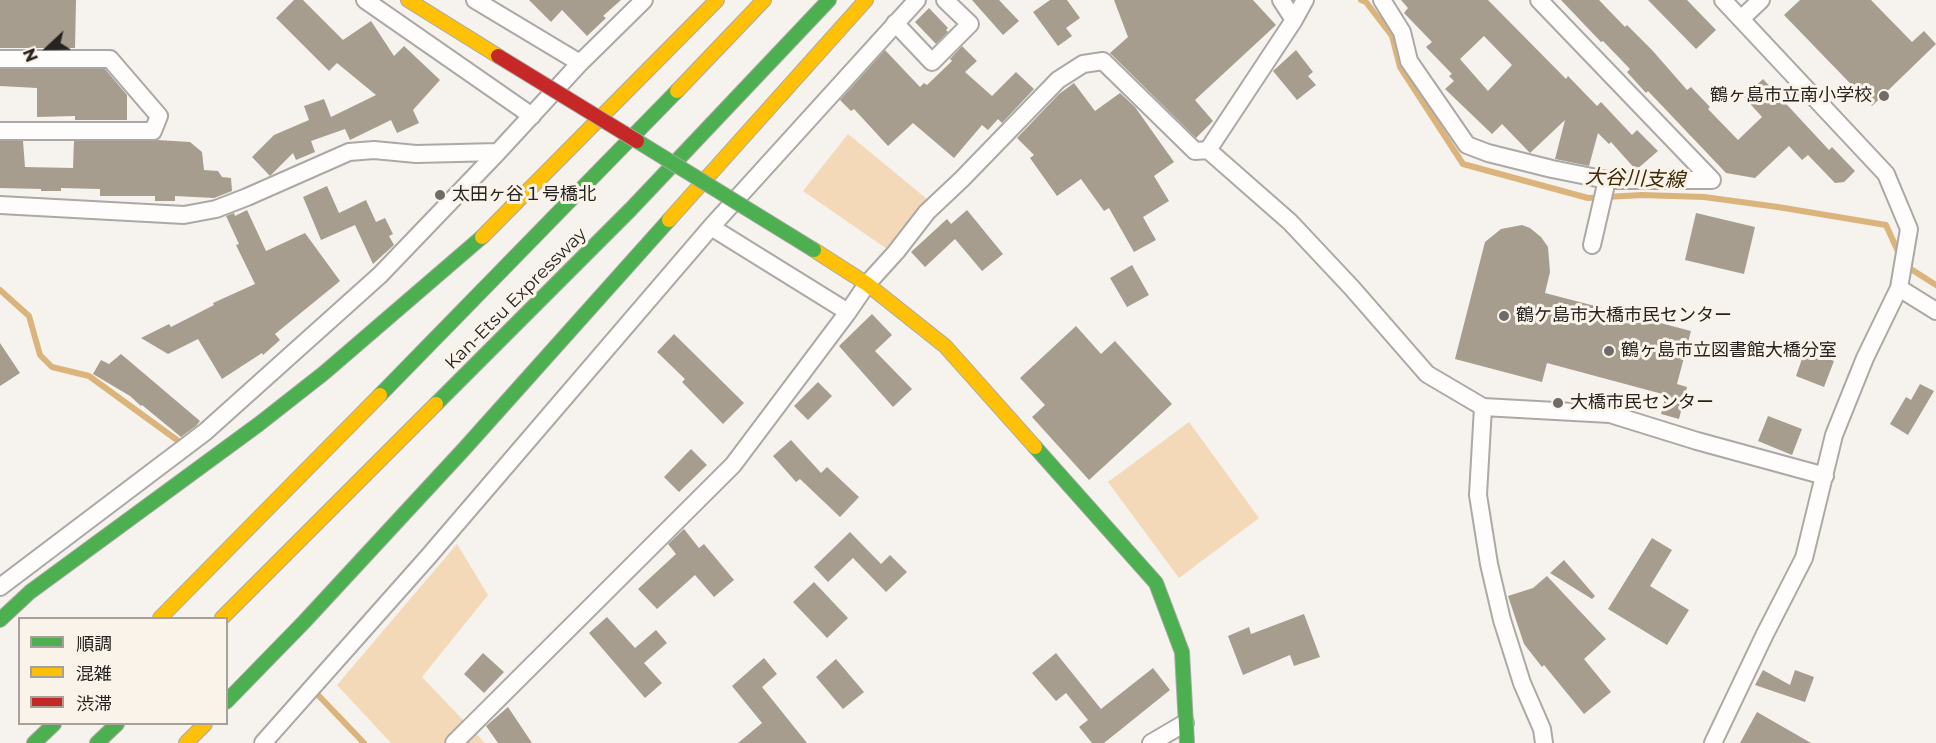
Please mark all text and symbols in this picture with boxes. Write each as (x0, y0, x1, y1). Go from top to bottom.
north arrow (18, 18, 78, 78)
text: N (20, 45, 42, 64)
place label: 鶴ヶ島市立南小学校 (1710, 85, 1872, 107)
marker: 鶴ヶ島市立南小学校 (1877, 89, 1891, 103)
water label: 大谷川支線 (1585, 165, 1685, 193)
place label: 太田ヶ谷１号橋北 (452, 184, 596, 206)
marker: 太田ヶ谷１号橋北 (433, 188, 447, 202)
street label: Kan-Etsu Expressway (441, 224, 591, 374)
place label: 鶴ケ島市大橋市民センター (1516, 305, 1732, 327)
marker: 鶴ケ島市大橋市民センター (1497, 309, 1511, 323)
place label: 鶴ヶ島市立図書館大橋分室 (1621, 340, 1837, 362)
marker: 鶴ヶ島市立図書館大橋分室 (1602, 344, 1616, 358)
place label: 大橋市民センター (1570, 392, 1714, 414)
marker: 大橋市民センター (1551, 396, 1565, 410)
legend (18, 617, 228, 725)
text: 順調 (76, 633, 112, 655)
text: 混雑 (76, 663, 112, 685)
text: 渋滞 (76, 693, 112, 715)

